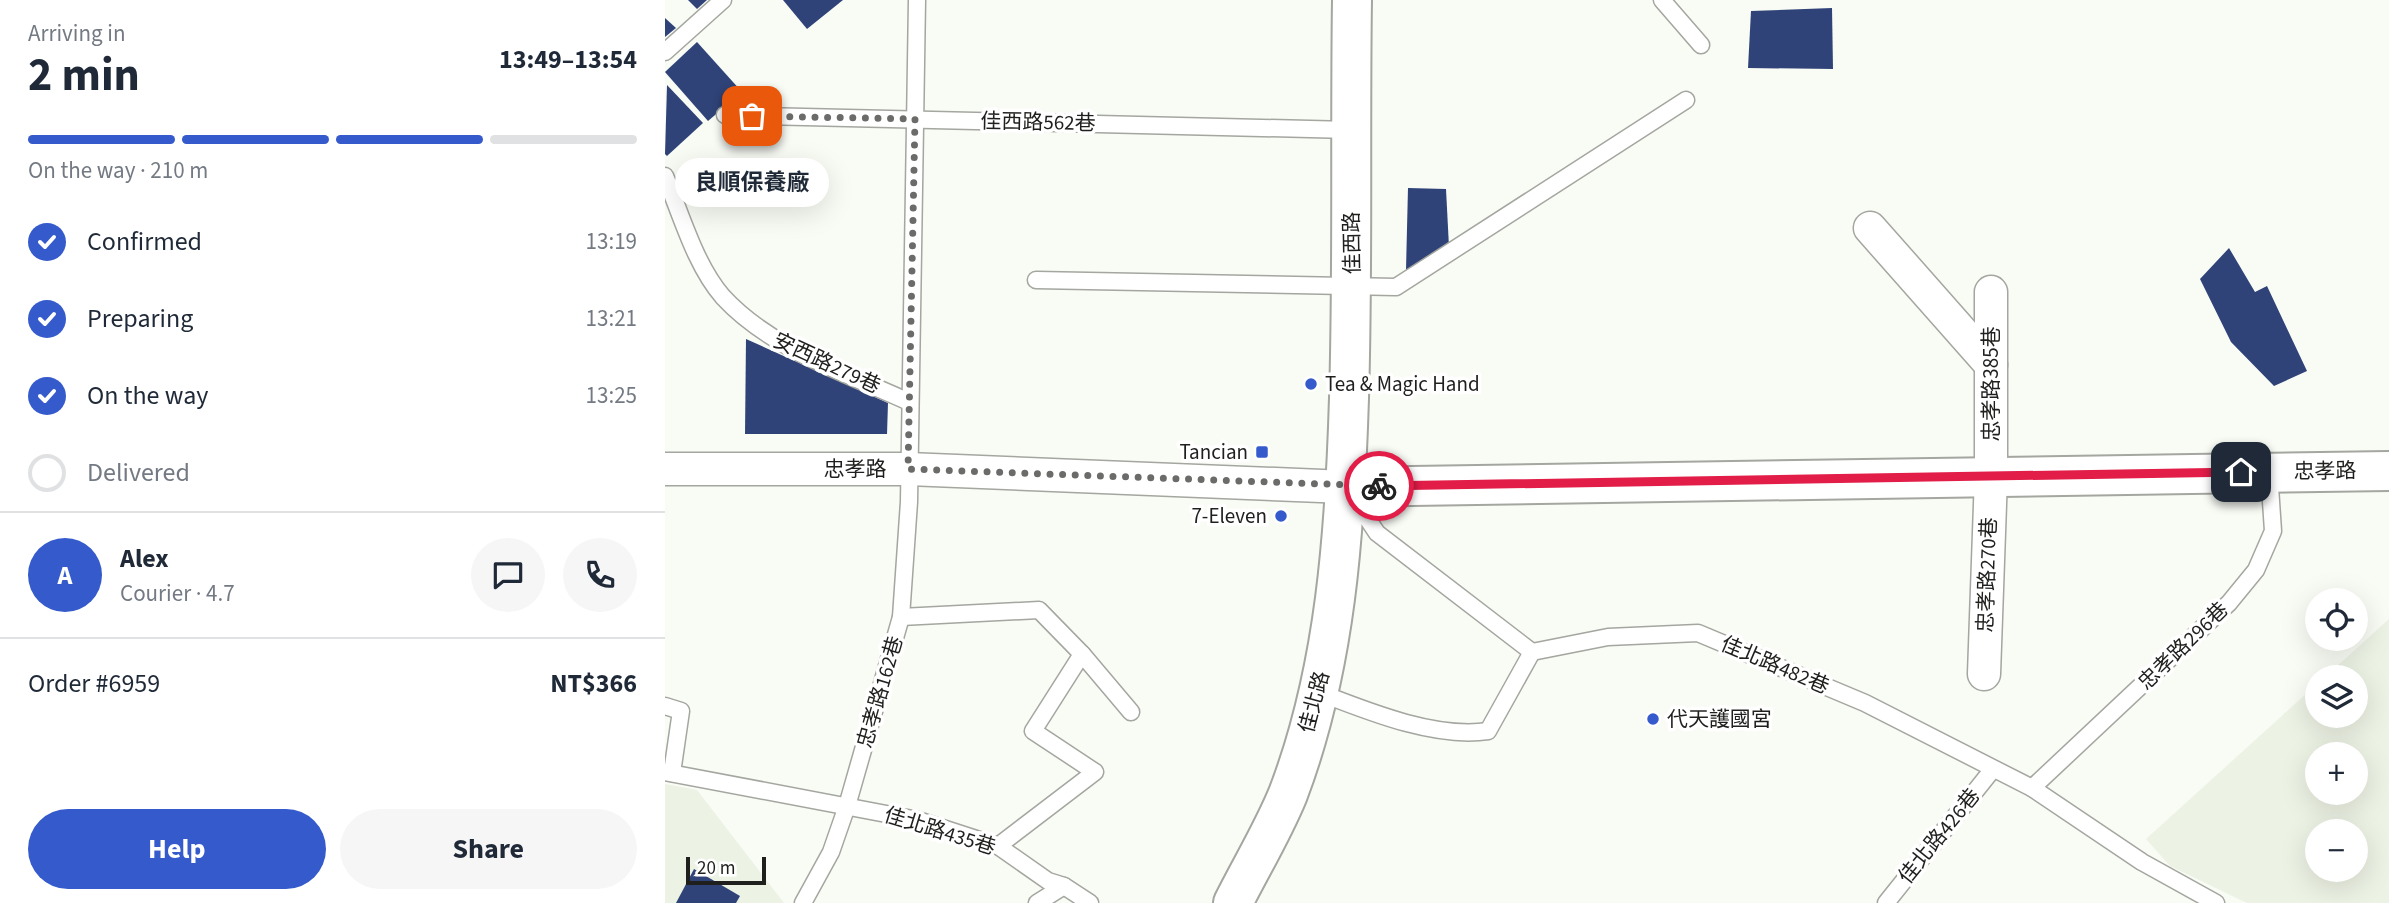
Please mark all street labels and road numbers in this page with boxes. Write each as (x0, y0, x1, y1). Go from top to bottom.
street label: 佳西路562巷 (980, 106, 1096, 138)
street label: 佳西路 (1336, 211, 1368, 275)
street label: 安西路279巷 (768, 325, 886, 401)
street label: 忠孝路385巷 (1976, 326, 2006, 442)
street label: 忠孝路 (824, 454, 887, 484)
street label: 忠孝路 (2293, 455, 2357, 487)
street label: 忠孝路270巷 (1970, 517, 2004, 633)
street label: 忠孝路296巷 (2131, 595, 2235, 697)
street label: 佳北路482巷 (1716, 629, 1834, 701)
street label: 忠孝路162巷 (850, 632, 910, 752)
street label: 佳北路 (1291, 668, 1337, 736)
street label: 佳北路426巷 (1891, 782, 1987, 890)
street label: 佳北路435巷 (880, 800, 1000, 862)

